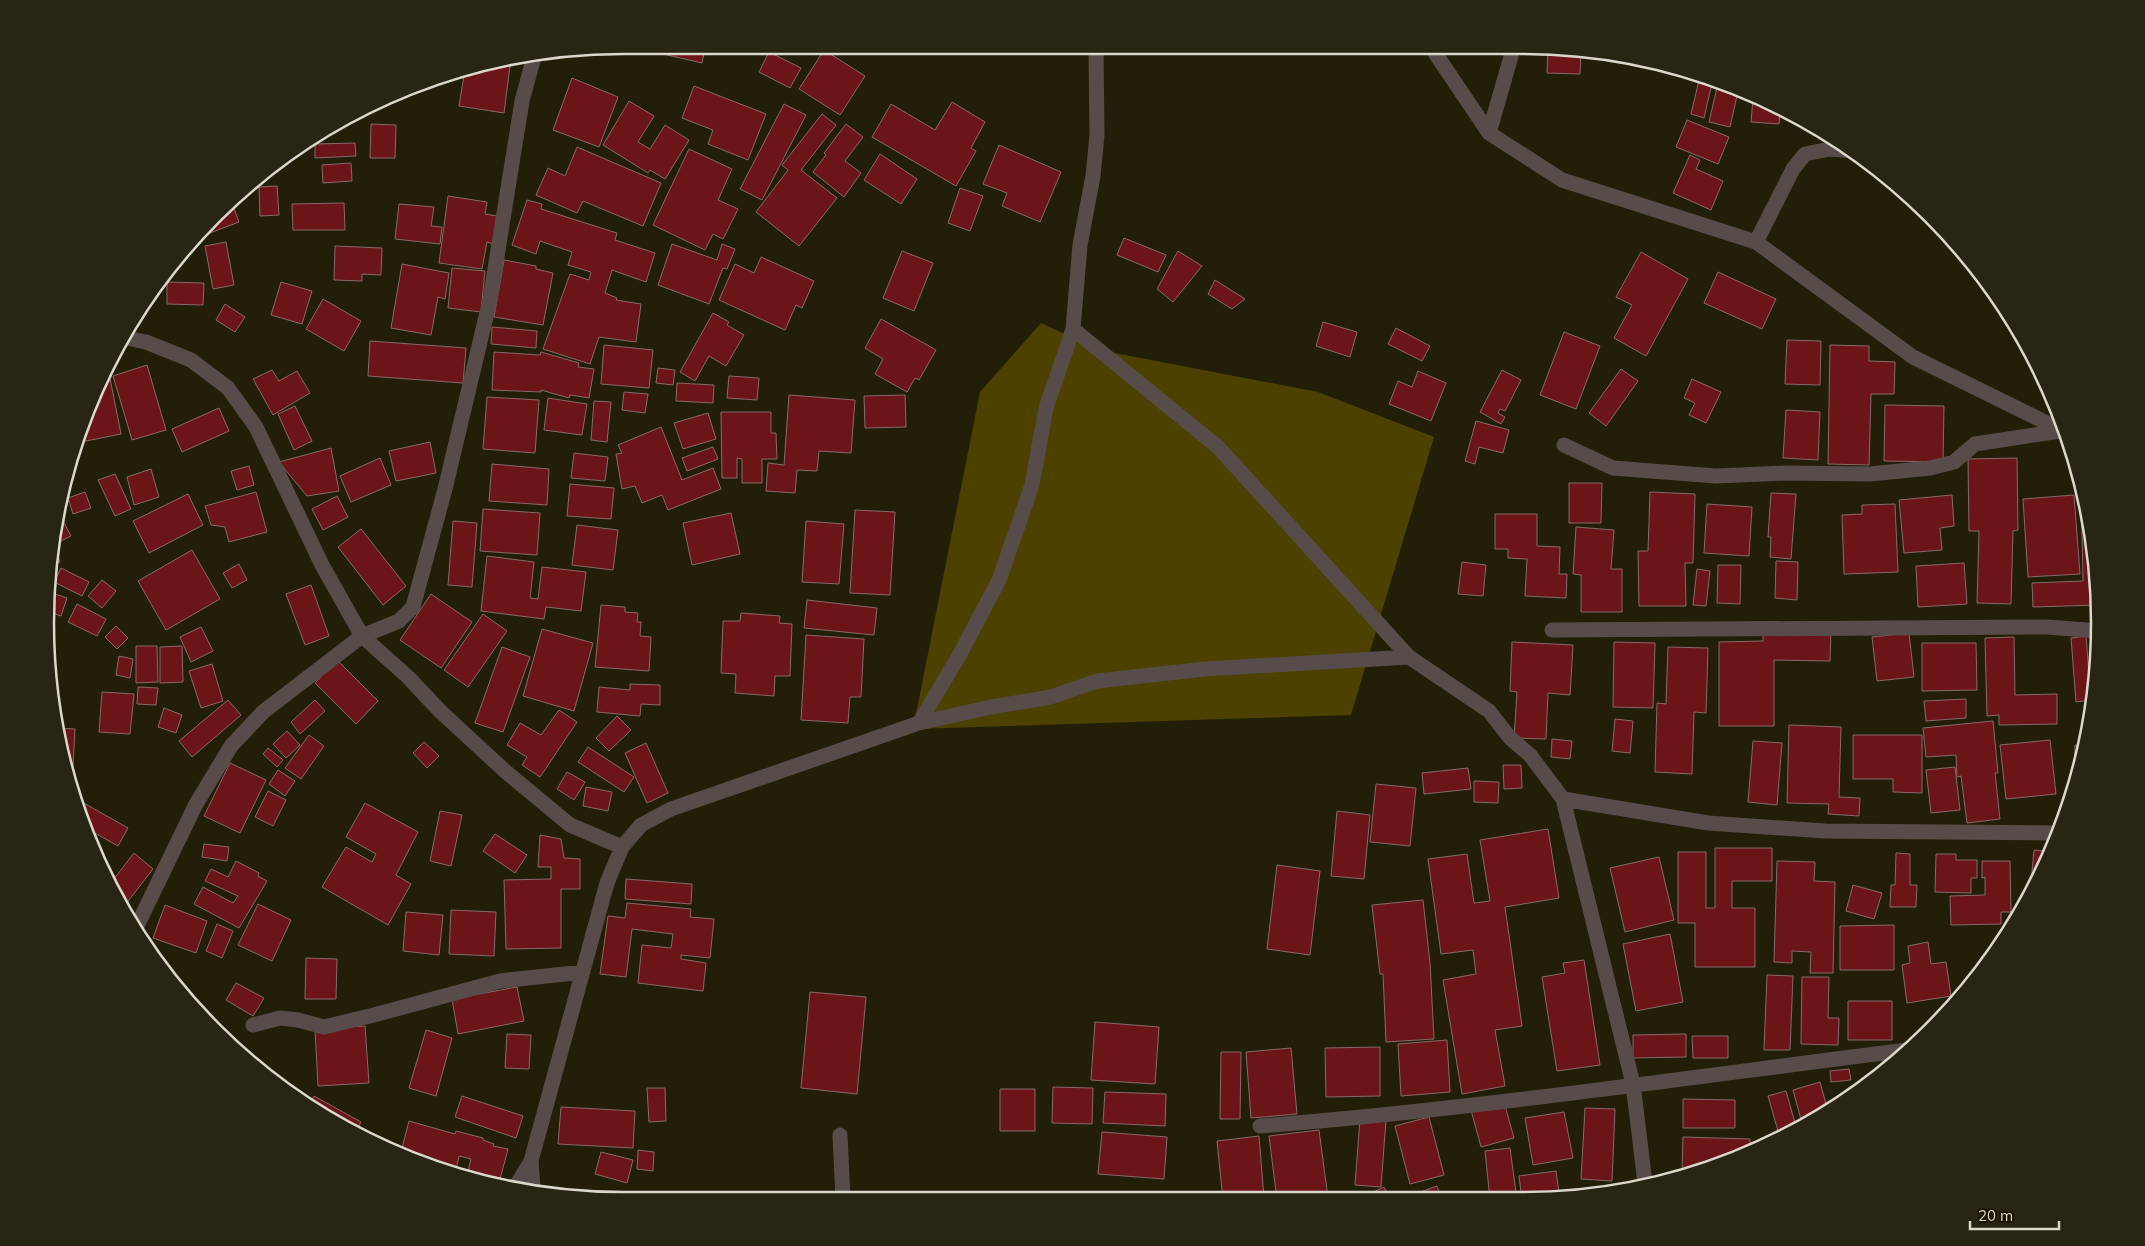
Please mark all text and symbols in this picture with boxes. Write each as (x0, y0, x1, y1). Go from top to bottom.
scale bar (1970, 1198, 2059, 1230)
text: 20 m (1978, 1206, 2013, 1225)

